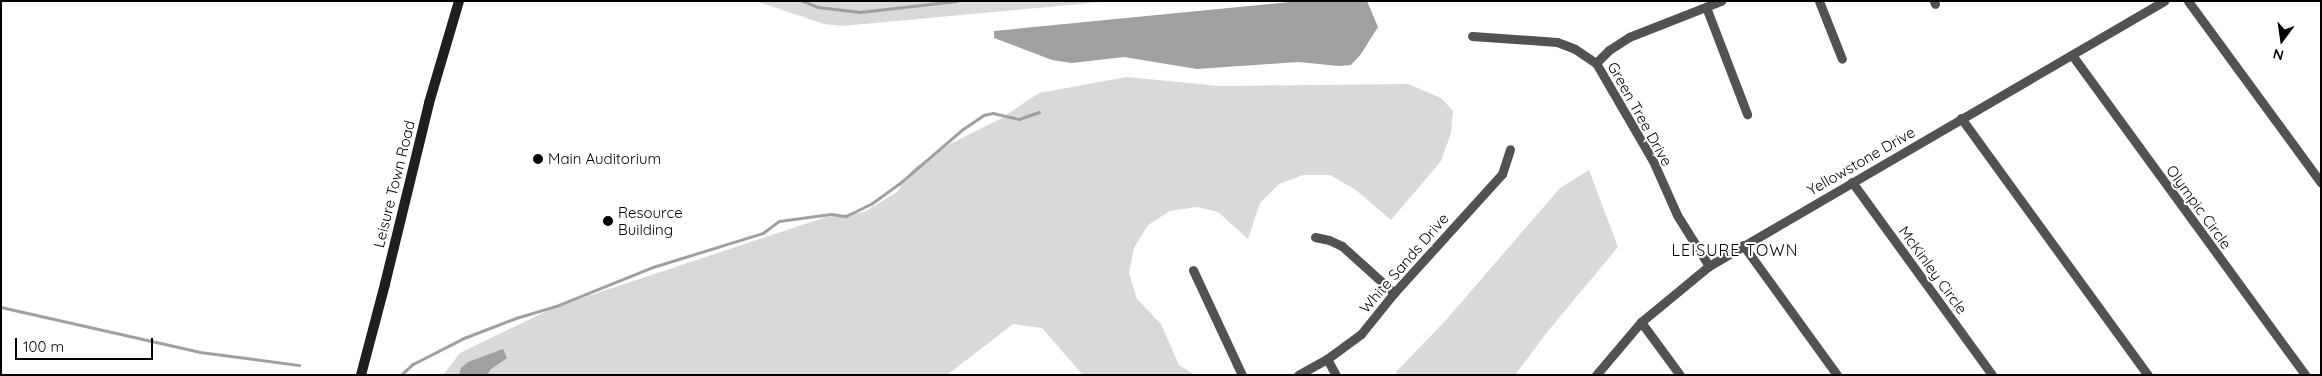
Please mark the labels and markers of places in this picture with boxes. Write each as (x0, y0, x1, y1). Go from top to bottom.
place label: Main Auditorium (548, 150, 661, 168)
marker: Main Auditorium (532, 153, 544, 165)
place label: Resource Building (618, 203, 683, 238)
marker: Resource Building (602, 215, 614, 227)

